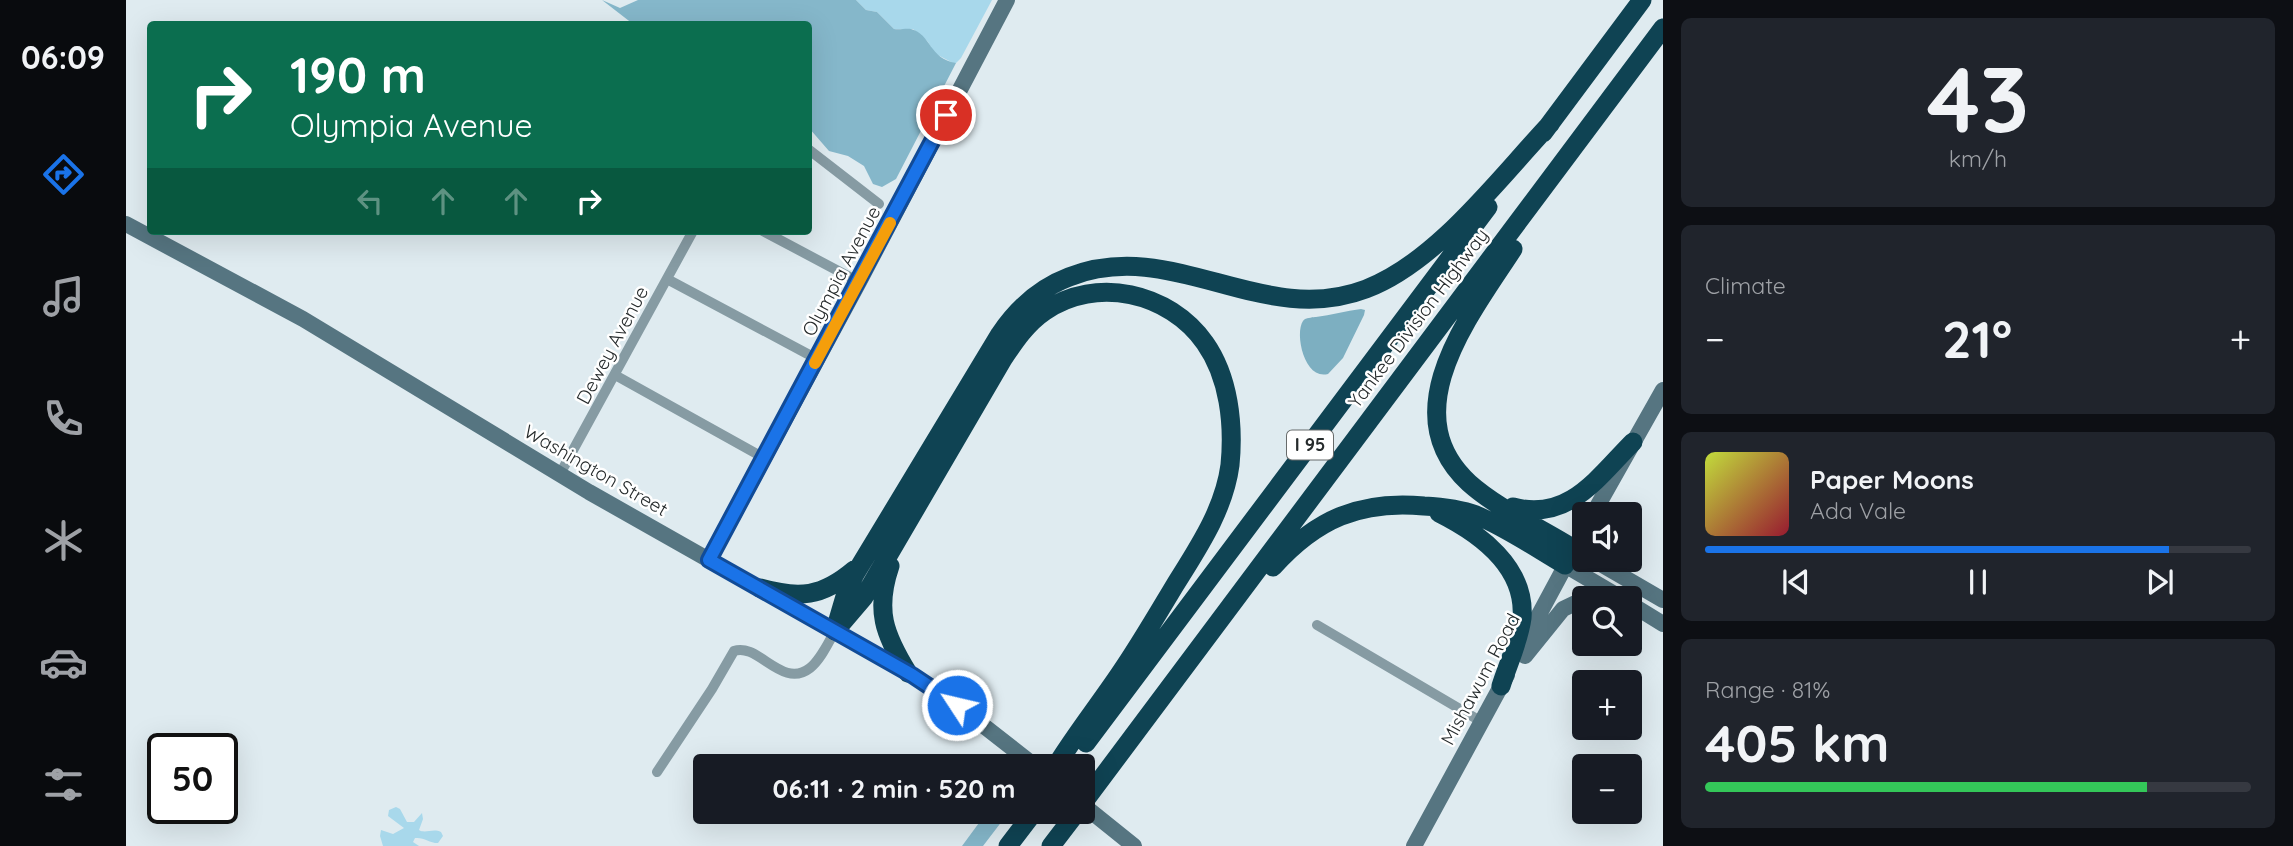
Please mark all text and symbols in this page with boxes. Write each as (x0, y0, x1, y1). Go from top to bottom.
text: 06:09 (21, 37, 105, 77)
text: 43 (1927, 41, 2029, 155)
text: 190 m (290, 44, 426, 105)
icon: right (175, 49, 266, 140)
pin (916, 85, 976, 145)
icon: arrive (927, 96, 965, 134)
text: Olympia Avenue (290, 105, 533, 145)
text: km/h (1949, 144, 2007, 173)
icon: directions (39, 150, 88, 199)
icon: left (351, 182, 389, 220)
icon: ahead (424, 182, 462, 220)
icon: ahead (497, 182, 535, 220)
icon: right (570, 182, 608, 220)
street label: Olympia Avenue (797, 202, 885, 340)
street label: Yankee Division Highway (1343, 224, 1493, 412)
text: Climate (1705, 271, 1786, 300)
icon: music (39, 272, 88, 321)
street label: Dewey Avenue (571, 282, 653, 408)
text: 21° (1942, 306, 2012, 371)
text: − (1705, 315, 1725, 363)
text: + (2230, 315, 2251, 363)
icon: phone (39, 394, 88, 443)
street label: Washington Street (520, 419, 672, 521)
road number: I 95 (1287, 430, 1333, 460)
text: Paper Moons (1810, 463, 1974, 496)
text: Ada Vale (1810, 496, 1906, 525)
map controls (1572, 502, 1642, 824)
button: sound (1572, 502, 1642, 572)
icon: climate (39, 516, 88, 565)
icon: previous (1777, 563, 1815, 601)
icon: pause (1959, 563, 1997, 601)
icon: next (2141, 563, 2179, 601)
button: search (1572, 586, 1642, 656)
street label: Mishawum Road (1435, 609, 1525, 749)
icon: car (39, 638, 88, 687)
position arrow (920, 668, 994, 742)
button: + (1572, 670, 1642, 740)
text: Range · 81% (1705, 675, 1830, 704)
text: 405 km (1705, 710, 1890, 775)
speed limit sign: 50 (147, 733, 238, 824)
button: − (1572, 754, 1642, 824)
icon: filters (39, 760, 88, 809)
text: 06:11 · 2 min · 520 m (773, 772, 1016, 805)

